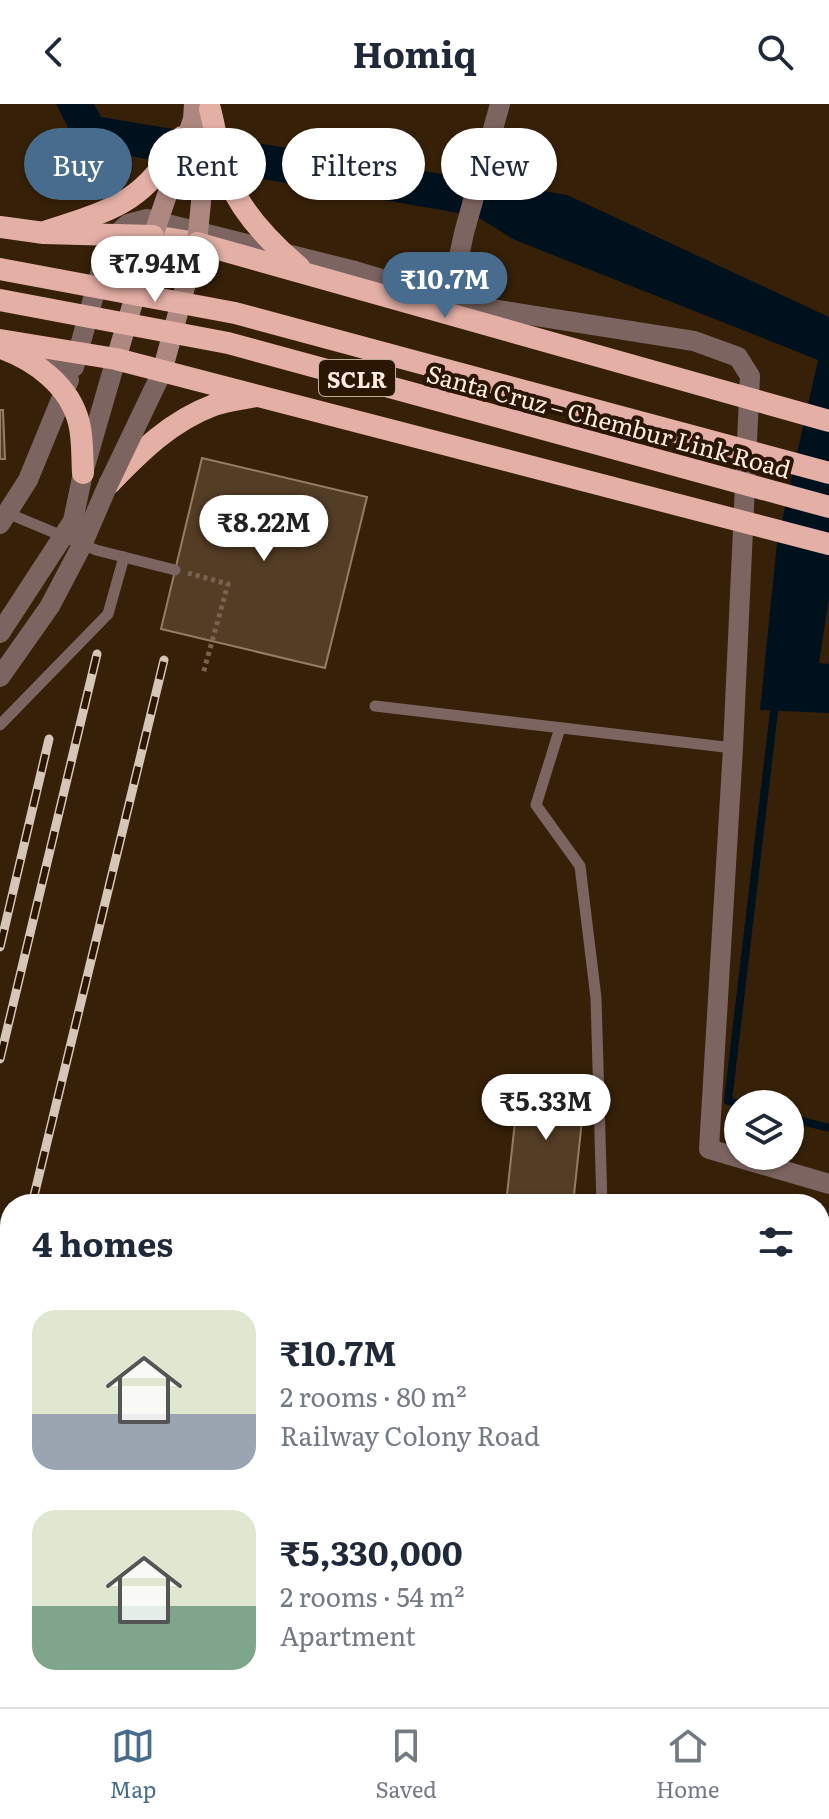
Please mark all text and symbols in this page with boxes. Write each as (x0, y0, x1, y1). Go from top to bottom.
text: Homiq (352, 26, 477, 79)
icon: back (32, 30, 76, 74)
icon: search (753, 30, 797, 74)
chip: Buy (24, 128, 132, 200)
chip: Rent (148, 128, 266, 200)
chip: Filters (282, 128, 425, 200)
chip: New (441, 128, 557, 200)
pin: ₹7.94M (90, 236, 220, 304)
text: ₹7.94M (109, 242, 201, 281)
pin: ₹10.7M (380, 252, 510, 320)
text: ₹10.7M (400, 258, 490, 297)
street label: Santa Cruz – Chembur Link Road (423, 355, 795, 486)
road number: SCLR (319, 360, 395, 396)
pin: ₹8.22M (199, 495, 329, 563)
text: ₹8.22M (217, 501, 311, 540)
pin: ₹5.33M (481, 1074, 611, 1142)
text: ₹5.33M (500, 1080, 592, 1119)
map controls (724, 1090, 804, 1170)
button: layers (724, 1090, 804, 1170)
text: 4 homes (32, 1217, 173, 1267)
icon: filters (754, 1220, 798, 1264)
text: ₹10.7M (280, 1326, 397, 1376)
icon: home (96, 1342, 192, 1438)
text: 2 rooms · 80 m² (280, 1376, 467, 1415)
text: Railway Colony Road (280, 1415, 540, 1454)
text: ₹5,330,000 (280, 1526, 463, 1576)
icon: home (96, 1542, 192, 1638)
text: 2 rooms · 54 m² (280, 1576, 465, 1615)
text: Apartment (280, 1615, 416, 1654)
tab: Map (110, 1724, 156, 1805)
tab: Saved (376, 1724, 437, 1805)
tab: Home (656, 1724, 719, 1805)

